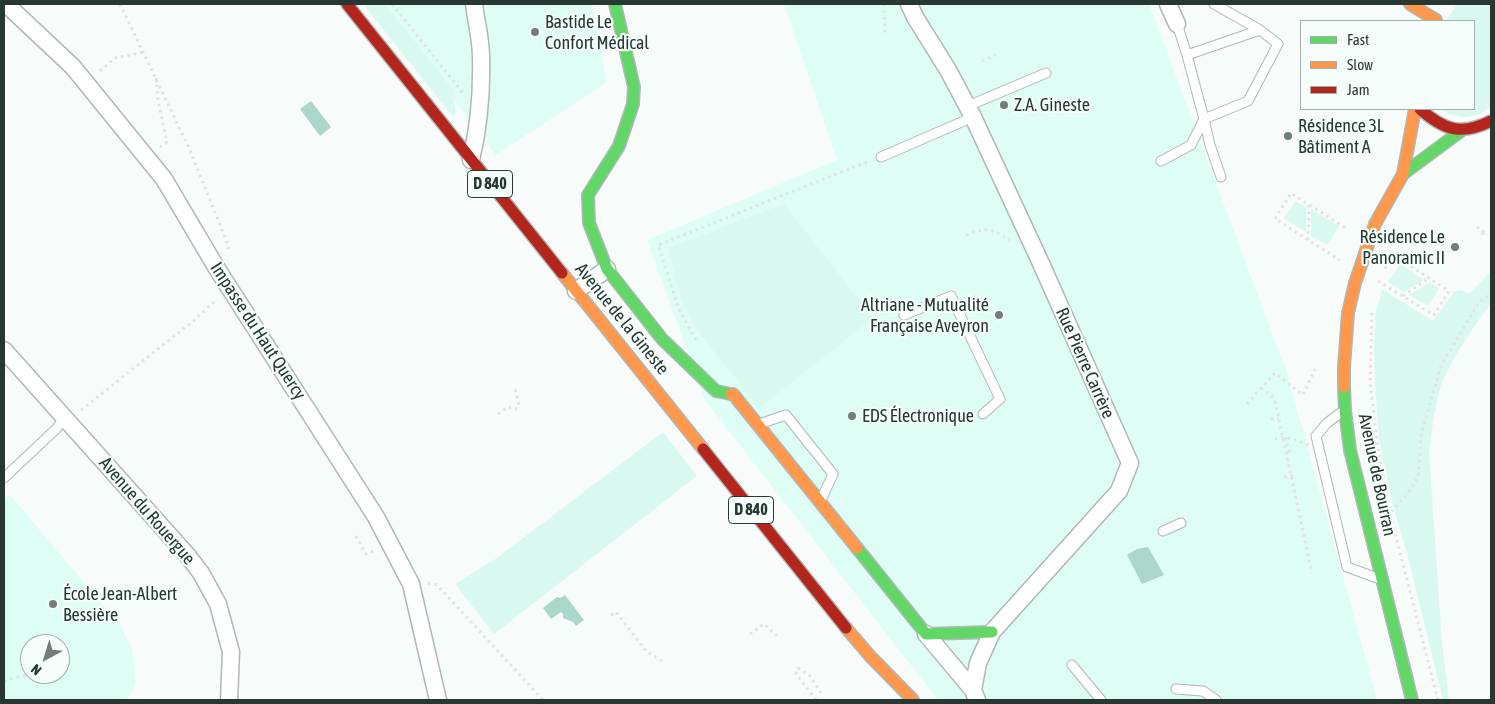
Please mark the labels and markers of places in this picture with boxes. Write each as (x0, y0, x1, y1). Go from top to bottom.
place label: Bastide Le Confort Médical (545, 11, 649, 54)
marker: Bastide Le Confort Médical (529, 26, 541, 38)
place label: Z.A. Gineste (1014, 94, 1090, 116)
marker: Z.A. Gineste (998, 99, 1010, 111)
place label: Résidence 3L Bâtiment A (1298, 115, 1384, 158)
marker: Résidence 3L Bâtiment A (1282, 130, 1294, 142)
place label: Résidence Le Panoramic II (1359, 226, 1445, 268)
marker: Résidence Le Panoramic II (1449, 241, 1461, 253)
place label: Altriane - Mutualité Française Aveyron (861, 294, 989, 336)
marker: Altriane - Mutualité Française Aveyron (993, 309, 1005, 321)
place label: EDS Électronique (862, 405, 974, 427)
marker: EDS Électronique (846, 410, 858, 422)
place label: École Jean-Albert Bessière (63, 583, 177, 626)
marker: École Jean-Albert Bessière (47, 598, 59, 610)

